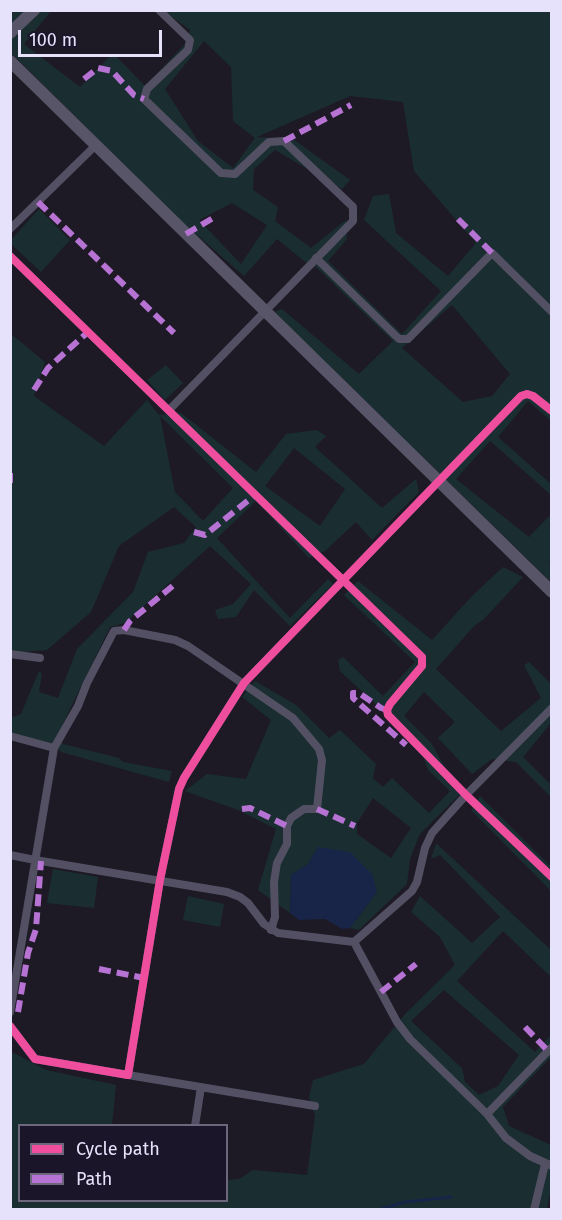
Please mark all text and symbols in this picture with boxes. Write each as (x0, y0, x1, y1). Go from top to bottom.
scale bar (21, 18, 165, 56)
text: 100 m (29, 29, 77, 51)
legend (18, 1124, 228, 1202)
text: Cycle path (76, 1138, 160, 1160)
text: Path (76, 1168, 112, 1190)

